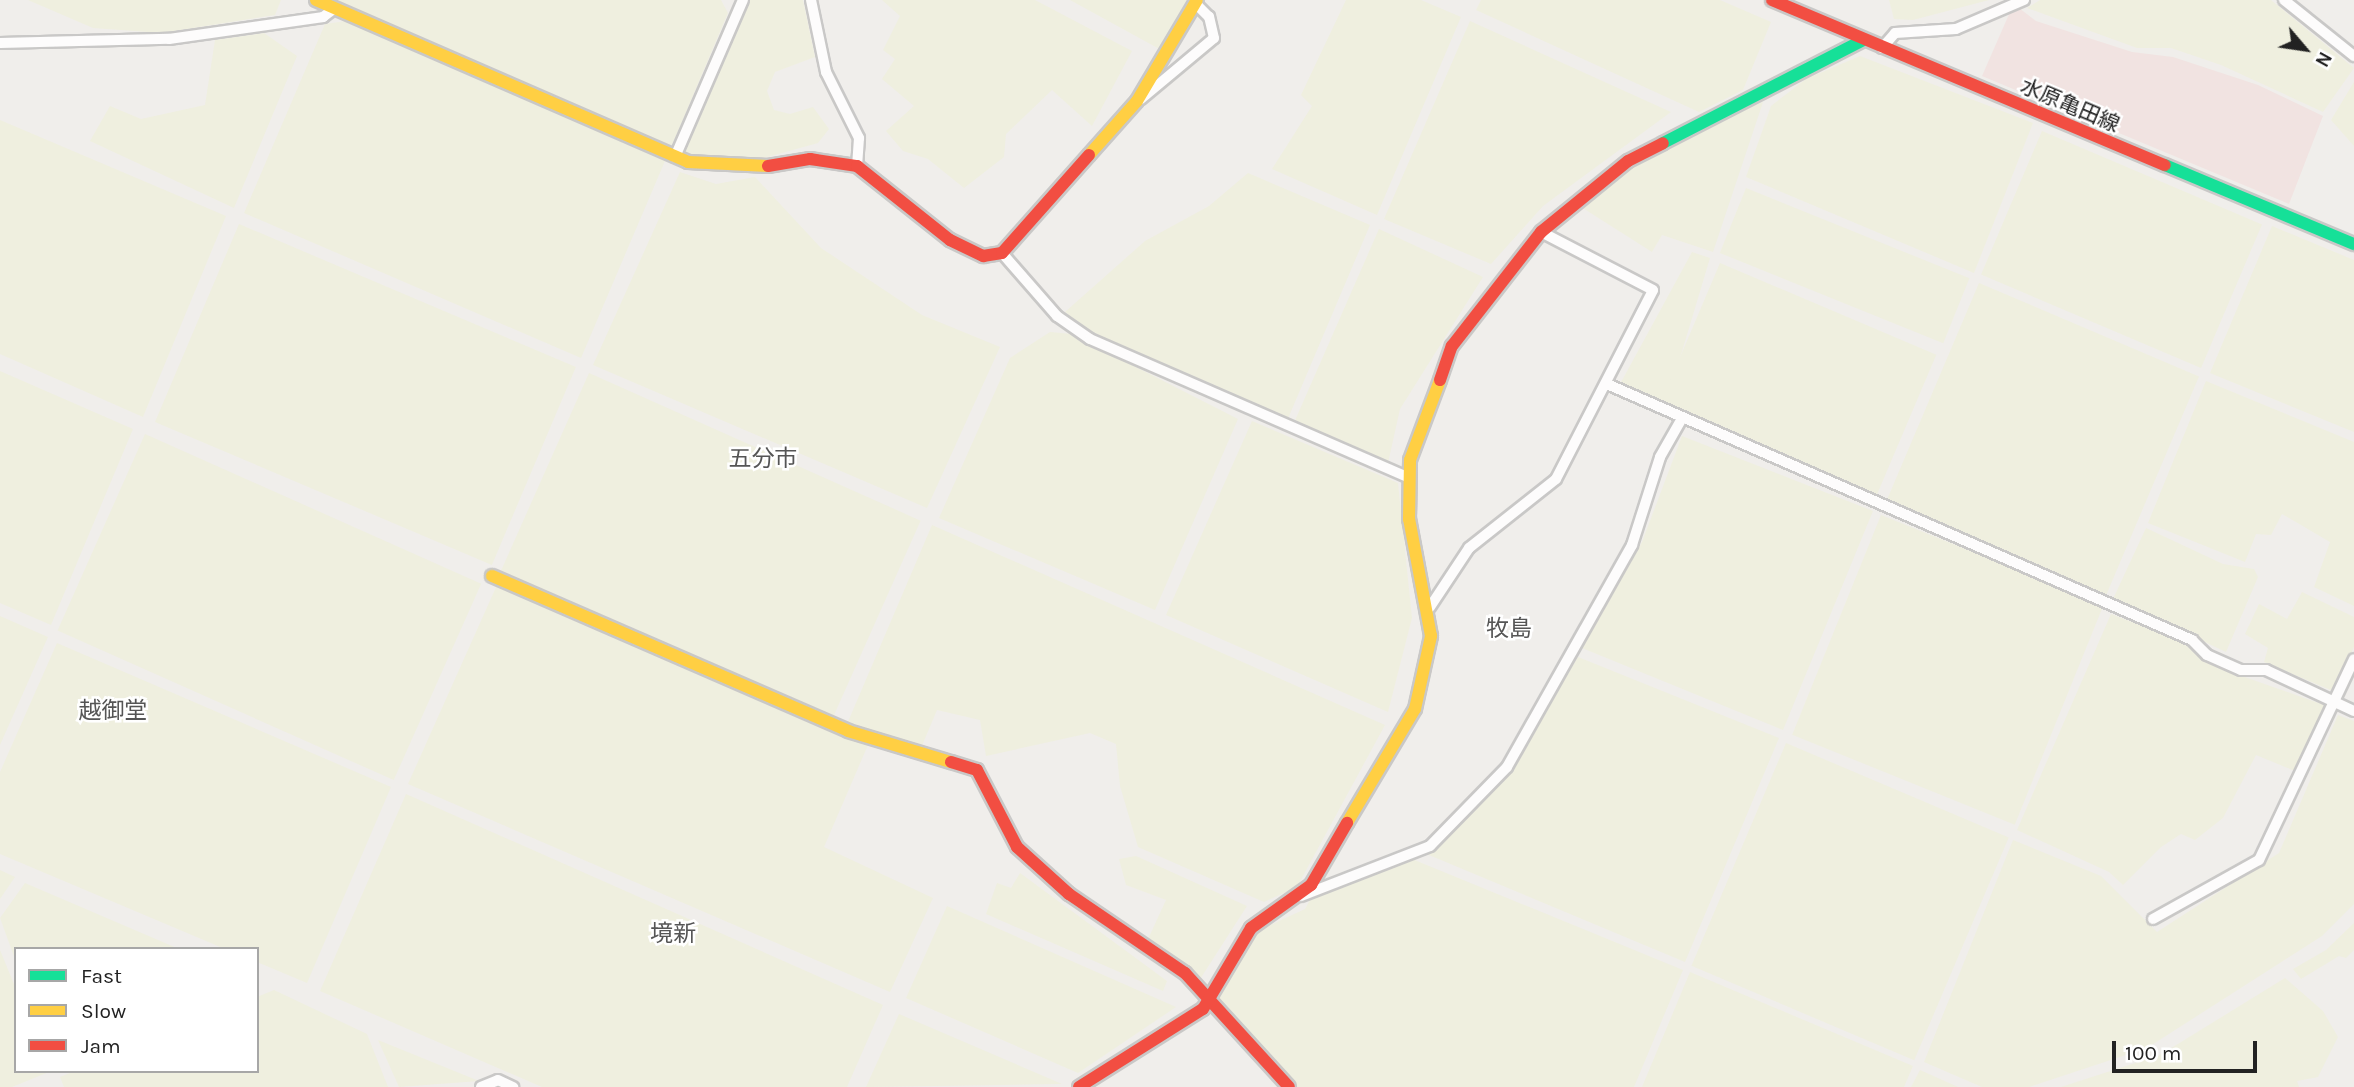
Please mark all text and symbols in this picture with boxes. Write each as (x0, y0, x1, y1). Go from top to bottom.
north arrow (2270, 14, 2340, 84)
text: N (2310, 48, 2336, 70)
street label: 水原亀田線 (2017, 73, 2123, 137)
district label: 五分市 (729, 445, 797, 473)
district label: 牧島 (1486, 615, 1532, 643)
district label: 越御堂 (79, 697, 147, 725)
district label: 境新 (650, 920, 696, 948)
legend (14, 947, 259, 1073)
text: Fast (81, 964, 122, 988)
text: Slow (81, 999, 126, 1023)
scale bar (2116, 1028, 2261, 1072)
text: Jam (81, 1034, 121, 1058)
text: 100 m (2125, 1041, 2182, 1065)

